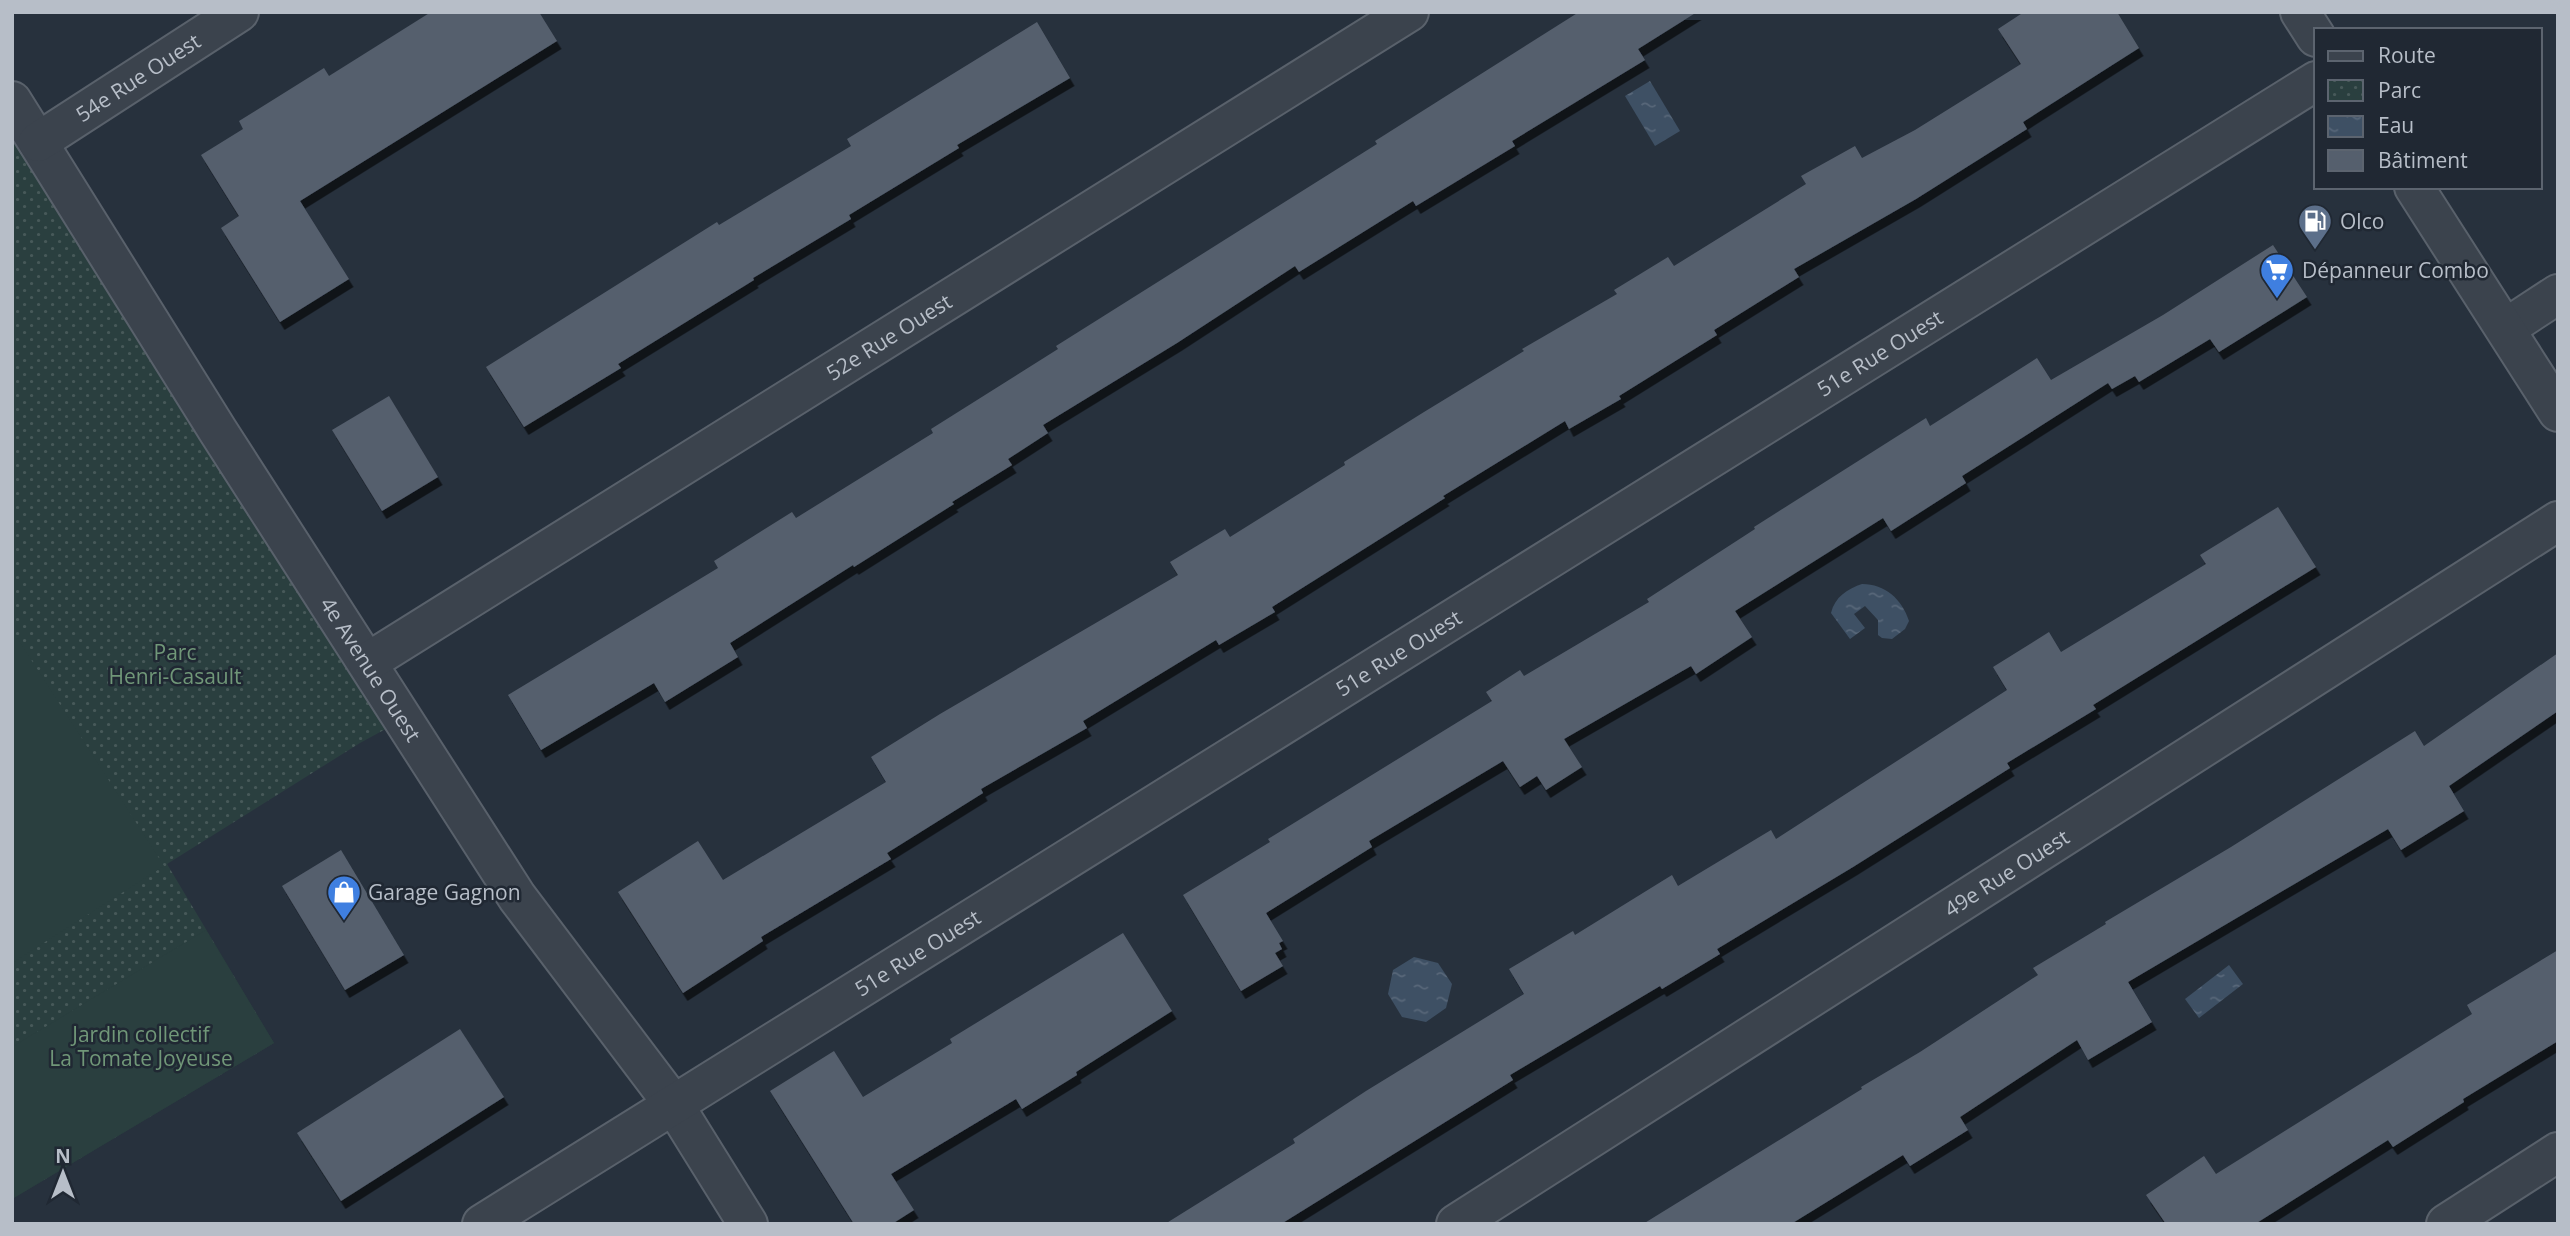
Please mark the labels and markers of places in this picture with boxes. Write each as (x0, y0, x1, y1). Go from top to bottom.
fuel station icon: Olco (2296, 202, 2334, 251)
place label: Olco (2340, 207, 2384, 235)
supermarket icon: Dépanneur Combo (2258, 251, 2296, 300)
place label: Dépanneur Combo (2302, 256, 2489, 284)
shop icon: Garage Gagnon (325, 873, 363, 922)
place label: Garage Gagnon (368, 878, 521, 906)

